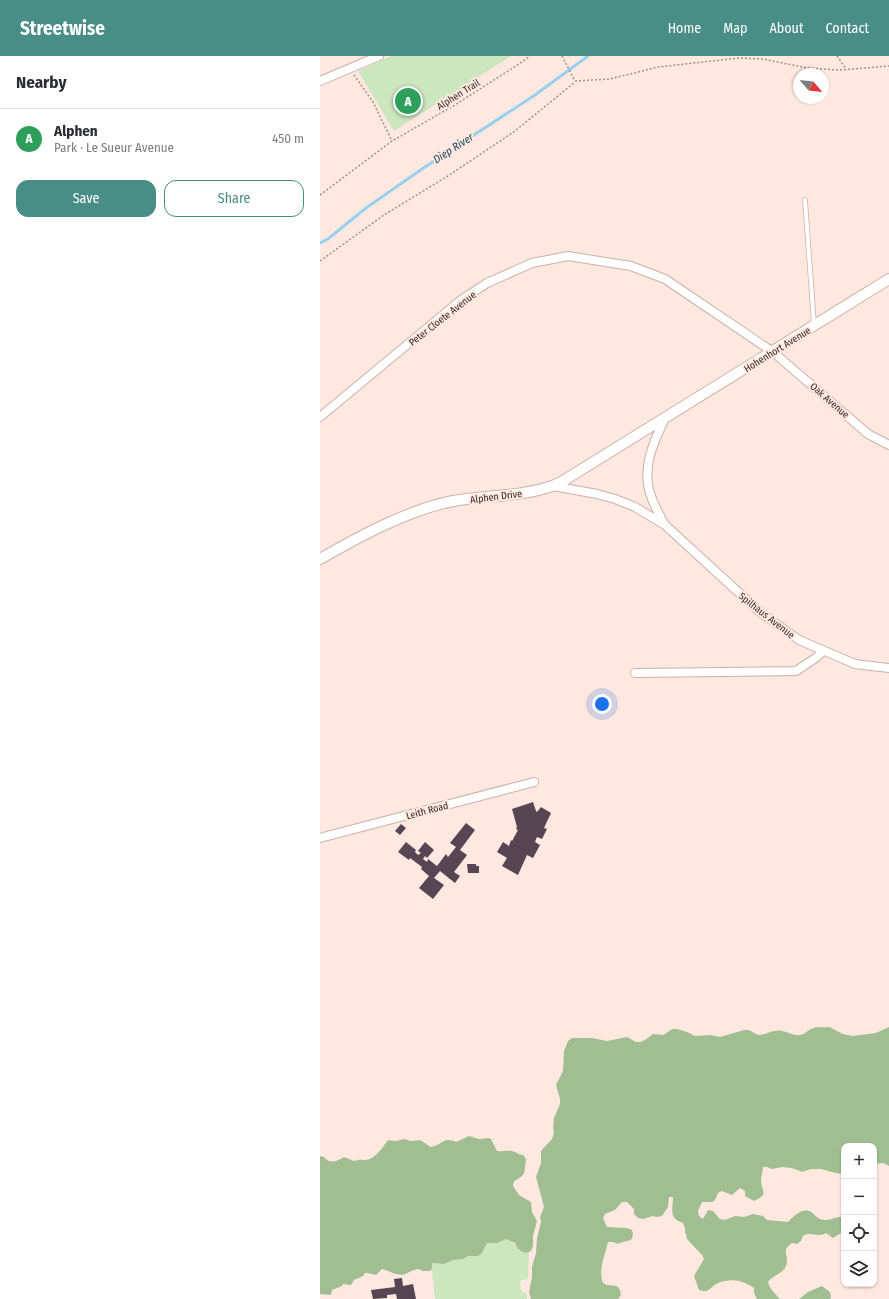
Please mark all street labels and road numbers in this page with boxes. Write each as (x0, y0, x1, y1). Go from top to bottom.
street label: Alphen Trail (435, 77, 483, 113)
street label: Peter Cloete Avenue (407, 289, 479, 349)
street label: Hohenhort Avenue (742, 324, 813, 375)
street label: Oak Avenue (807, 380, 851, 421)
street label: Alphen Drive (469, 488, 523, 506)
street label: Spilhaus Avenue (736, 590, 797, 641)
street label: Leith Road (405, 800, 450, 822)

